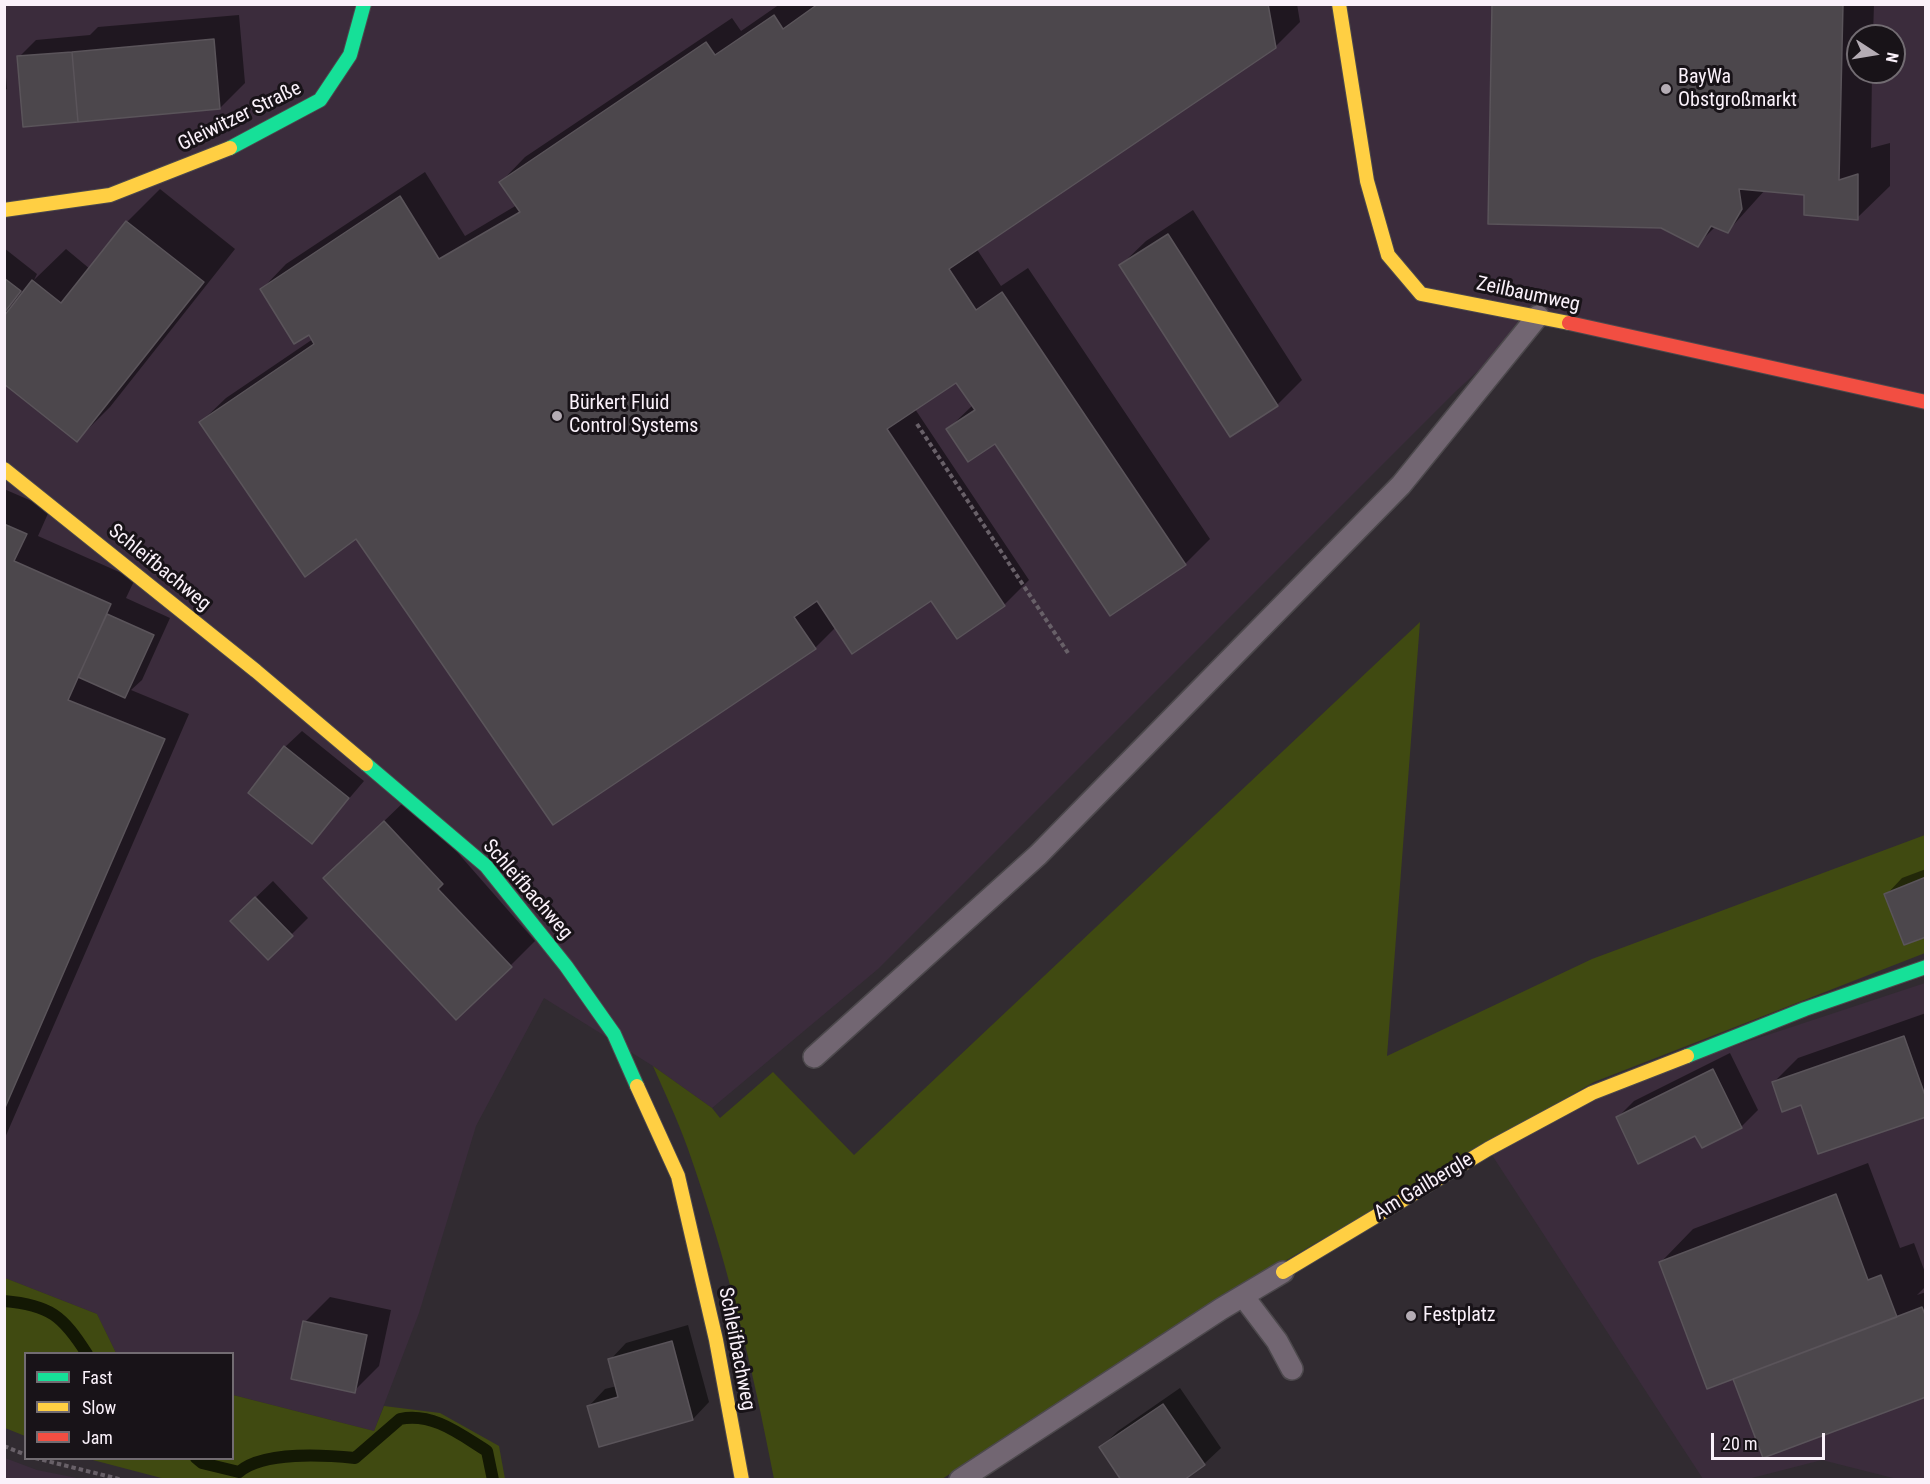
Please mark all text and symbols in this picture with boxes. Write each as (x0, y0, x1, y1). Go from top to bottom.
north arrow (1846, 24, 1906, 84)
text: N (1882, 51, 1902, 64)
place label: BayWa Obstgroßmarkt (1678, 66, 1797, 113)
street label: Gleiwitzer Straße (175, 77, 305, 157)
marker: BayWa Obstgroßmarkt (1659, 82, 1673, 96)
street label: Zeilbaumweg (1474, 272, 1582, 318)
place label: Bürkert Fluid Control Systems (569, 392, 698, 439)
marker: Bürkert Fluid Control Systems (550, 409, 564, 423)
street label: Schleifbachweg (103, 519, 215, 617)
street label: Schleifbachweg (477, 835, 577, 945)
street label: Am Gailbergle (1370, 1148, 1478, 1226)
street label: Schleifbachweg (712, 1285, 760, 1413)
place label: Festplatz (1423, 1304, 1496, 1328)
marker: Festplatz (1404, 1309, 1418, 1323)
legend (24, 1352, 234, 1460)
text: Fast (82, 1367, 113, 1388)
text: Slow (82, 1397, 116, 1418)
scale bar (1714, 1421, 1828, 1459)
text: Jam (82, 1427, 113, 1448)
text: 20 m (1722, 1433, 1757, 1454)

